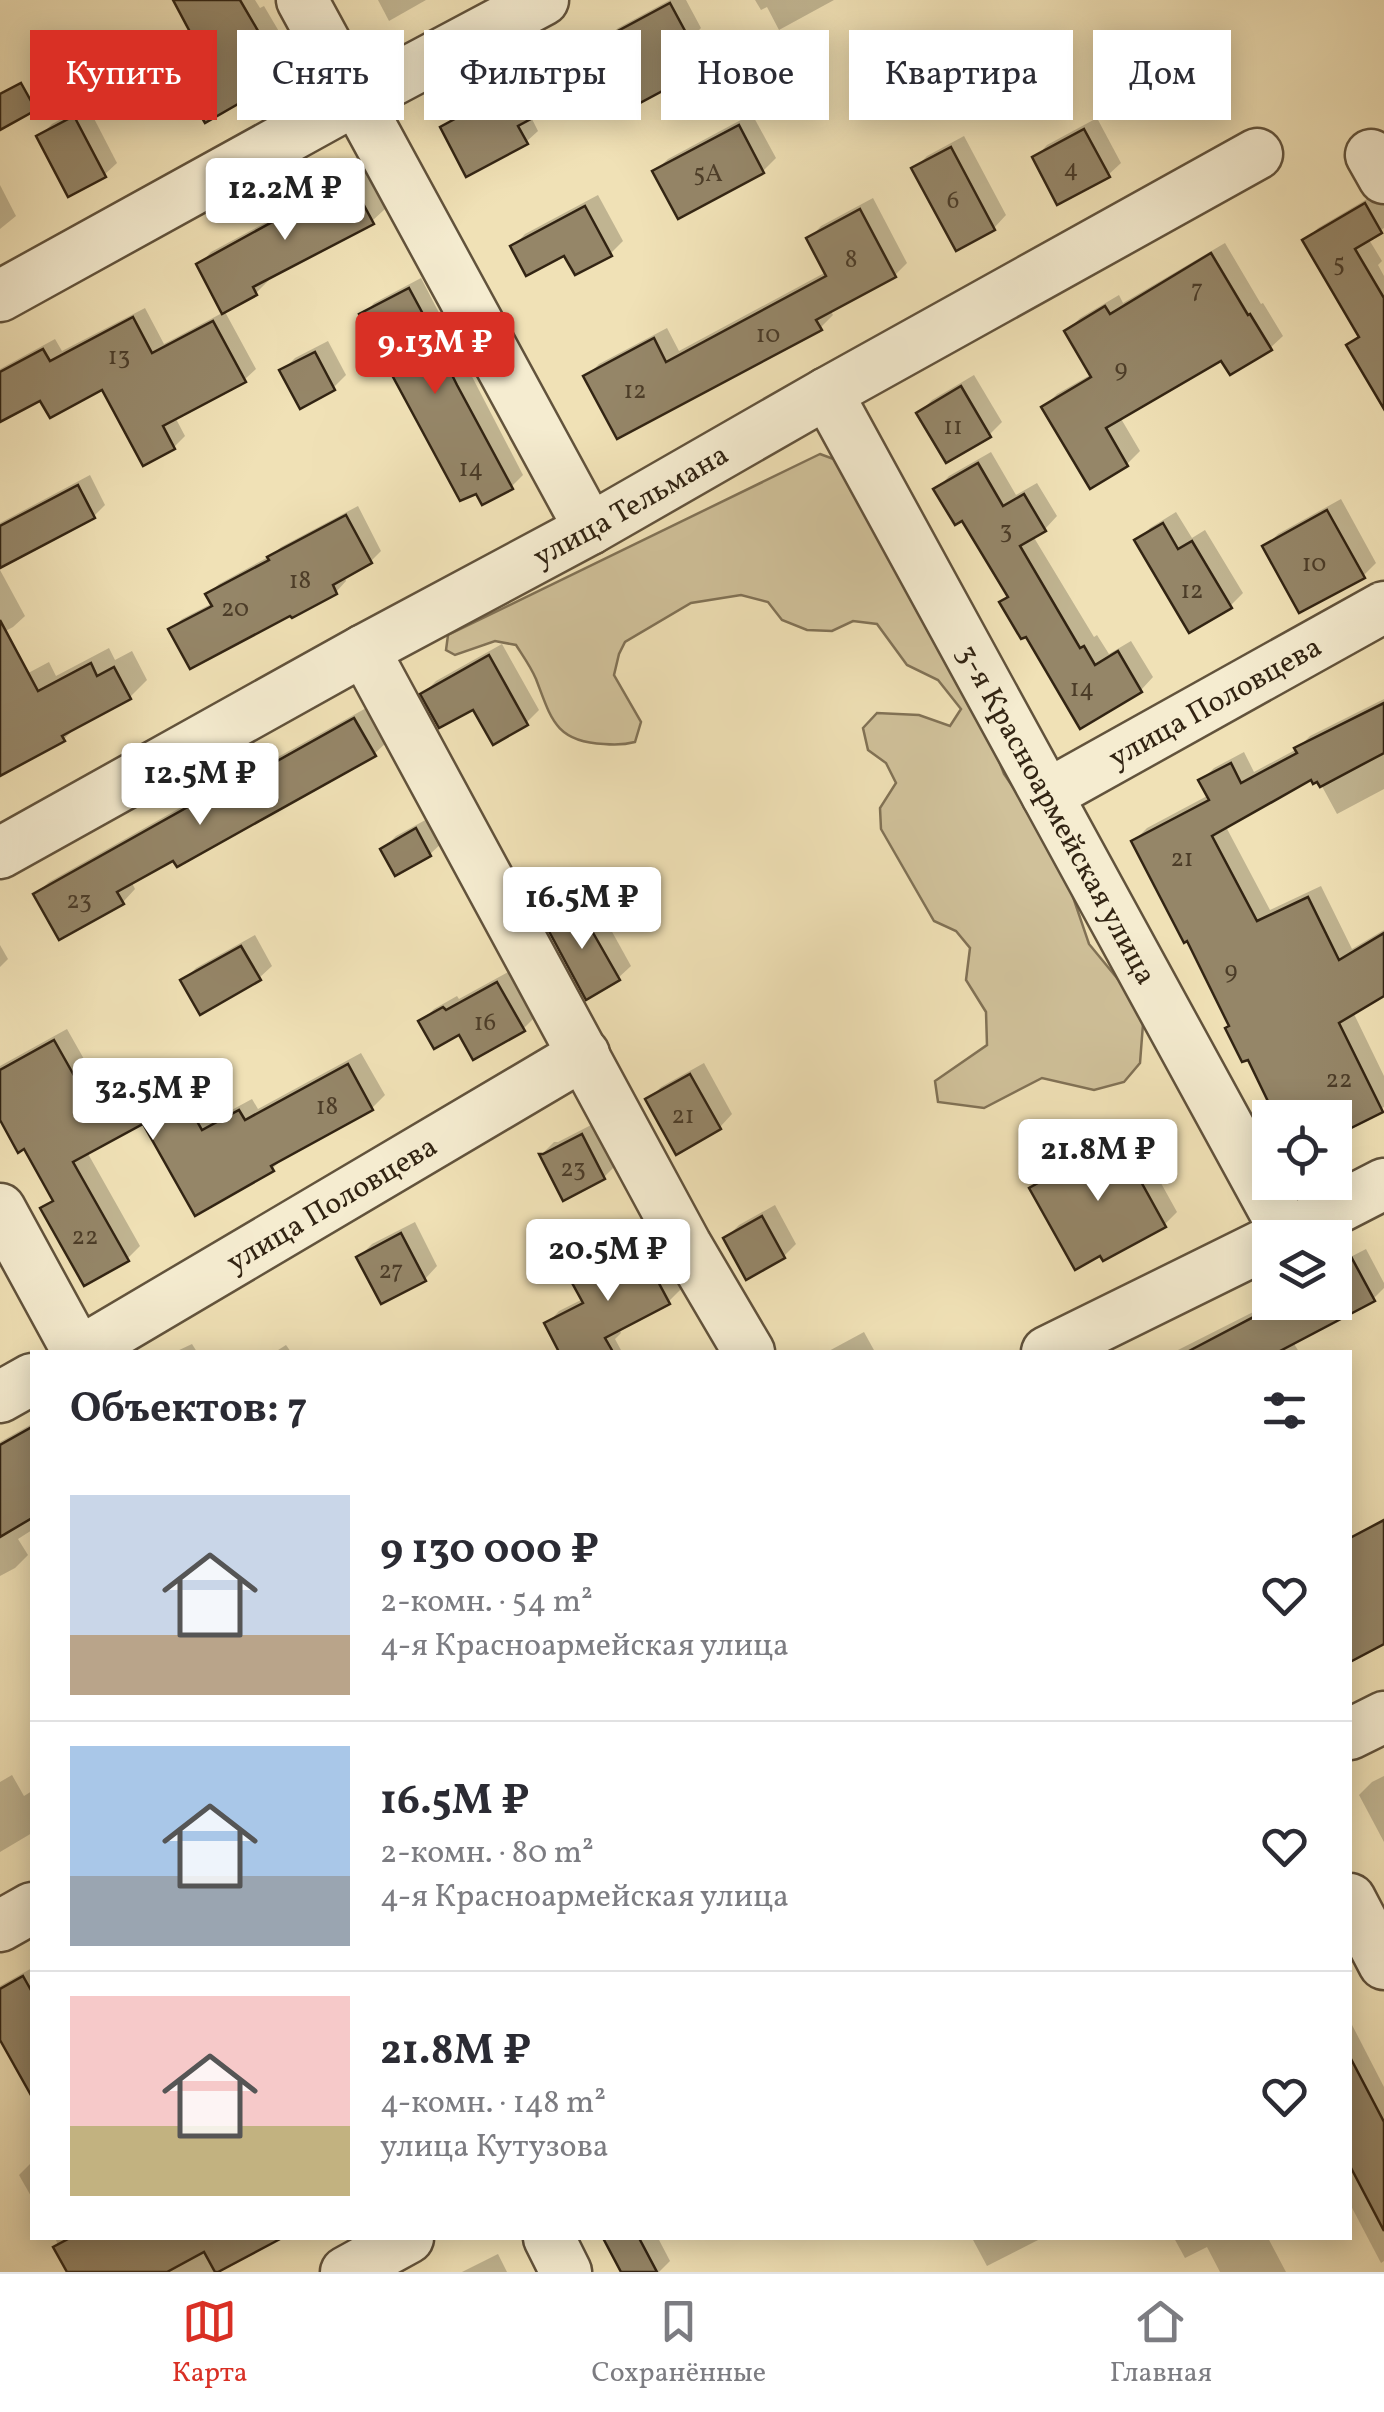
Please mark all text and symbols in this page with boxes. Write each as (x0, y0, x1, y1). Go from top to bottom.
chip: Купить (30, 30, 217, 120)
chip: Снять (237, 30, 404, 120)
chip: Фильтры (424, 30, 641, 120)
chip: Новое (661, 30, 829, 120)
chip: Квартира (849, 30, 1073, 120)
chip: Дом (1093, 30, 1231, 120)
house number: 4 (1064, 152, 1078, 187)
house number: 5А (693, 157, 723, 192)
pin: 12.2M ₽ (193, 158, 377, 243)
text: 12.2M ₽ (228, 168, 342, 212)
house number: 6 (947, 184, 959, 219)
house number: 8 (845, 243, 857, 278)
house number: 5 (1333, 247, 1345, 282)
house number: 7 (1191, 273, 1203, 308)
pin: 9.13M ₽ (343, 312, 527, 397)
house number: 10 (756, 318, 780, 353)
text: 9.13M ₽ (377, 322, 493, 366)
house number: 13 (108, 340, 130, 375)
house number: 9 (1115, 352, 1128, 387)
house number: 12 (623, 374, 647, 409)
house number: 11 (943, 410, 963, 445)
street label: улица Тельмана (526, 435, 737, 579)
house number: 14 (459, 452, 483, 487)
house number: 3 (1000, 514, 1012, 549)
house number: 10 (1302, 547, 1326, 582)
house number: 18 (289, 564, 311, 599)
house number: 12 (1180, 574, 1204, 609)
house number: 20 (221, 592, 249, 627)
street label: улица Половцева (1101, 627, 1330, 780)
street label: 3-я Красноармейская улица (945, 637, 1166, 993)
house number: 14 (1070, 672, 1094, 707)
pin: 12.5M ₽ (108, 743, 292, 828)
text: 12.5M ₽ (144, 753, 256, 797)
house number: 21 (1170, 842, 1194, 877)
pin: 16.5M ₽ (490, 867, 674, 952)
text: 16.5M ₽ (525, 877, 639, 921)
house number: 23 (66, 884, 92, 919)
house number: 9 (1225, 954, 1238, 989)
house number: 16 (474, 1006, 496, 1041)
pin: 32.5M ₽ (61, 1058, 245, 1143)
house number: 22 (1326, 1063, 1352, 1098)
text: 32.5M ₽ (95, 1068, 211, 1112)
house number: 18 (316, 1090, 338, 1125)
house number: 21 (671, 1099, 695, 1134)
map controls (1252, 1100, 1352, 1320)
button: locate (1252, 1100, 1352, 1200)
pin: 21.8M ₽ (1006, 1119, 1190, 1204)
street label: улица Половцева (219, 1126, 446, 1284)
text: 21.8M ₽ (1040, 1129, 1156, 1173)
house number: 23 (560, 1152, 586, 1187)
pin: 20.5M ₽ (516, 1219, 700, 1304)
house number: 22 (72, 1220, 98, 1255)
button: layers (1252, 1220, 1352, 1320)
text: 20.5M ₽ (548, 1229, 668, 1273)
house number: 27 (379, 1254, 403, 1289)
text: Объектов: 7 (70, 1381, 307, 1440)
icon: filters (1257, 1383, 1312, 1438)
text: 9 130 000 ₽ (380, 1522, 599, 1581)
icon: home (150, 1535, 270, 1655)
icon: heart (1257, 1568, 1312, 1623)
text: 2-комн. · 54 m² (380, 1581, 593, 1625)
text: 4-я Красноармейская улица (380, 1625, 789, 1669)
text: 16.5M ₽ (380, 1773, 529, 1832)
icon: home (150, 1786, 270, 1906)
icon: heart (1257, 1819, 1312, 1874)
text: 2-комн. · 80 m² (380, 1832, 594, 1876)
text: 4-я Красноармейская улица (380, 1876, 789, 1920)
text: 21.8M ₽ (380, 2023, 531, 2082)
icon: home (150, 2036, 270, 2156)
icon: heart (1257, 2069, 1312, 2124)
text: 4-комн. · 148 m² (380, 2082, 606, 2126)
text: улица Кутузова (380, 2126, 609, 2170)
tab: Карта (172, 2294, 248, 2393)
tab: Сохранённые (591, 2294, 766, 2393)
tab: Главная (1110, 2294, 1212, 2393)

